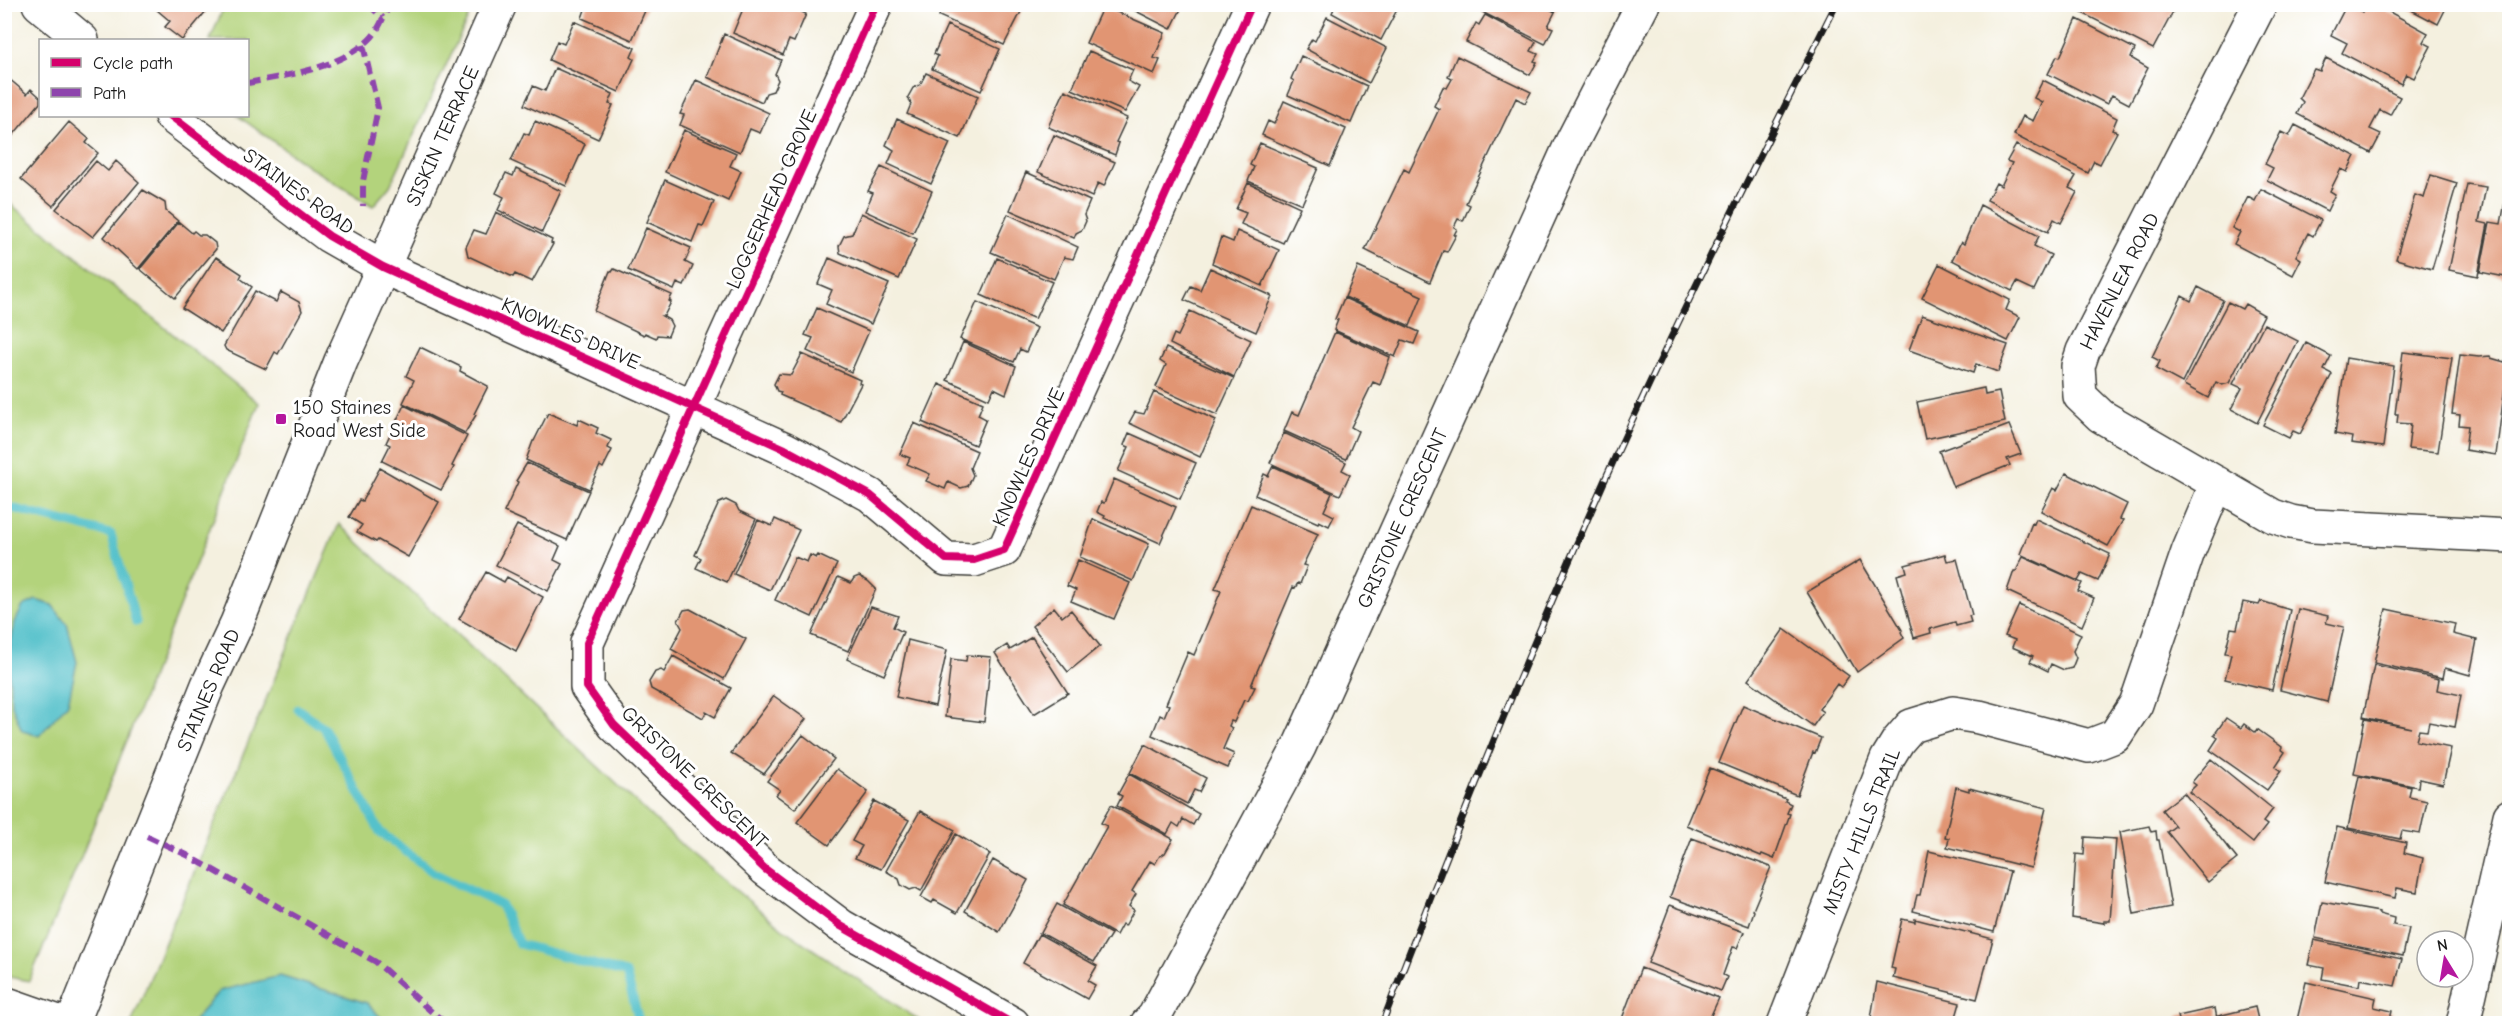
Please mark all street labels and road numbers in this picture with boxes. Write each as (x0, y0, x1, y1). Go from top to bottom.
street label: SISKIN TERRACE (401, 63, 484, 210)
street label: LOGGERHEAD GROVE (722, 106, 821, 292)
street label: STAINES ROAD (239, 144, 359, 239)
street label: HAVENLEA ROAD (2075, 209, 2164, 353)
street label: KNOWLES DRIVE (498, 293, 644, 374)
street label: KNOWLES DRIVE (988, 384, 1069, 530)
street label: GRISTONE CRESCENT (1352, 424, 1453, 612)
street label: STAINES ROAD (172, 625, 245, 755)
street label: GRISTONE CRESCENT (617, 702, 773, 854)
street label: MISTY HILLS TRAIL (1818, 745, 1905, 917)

